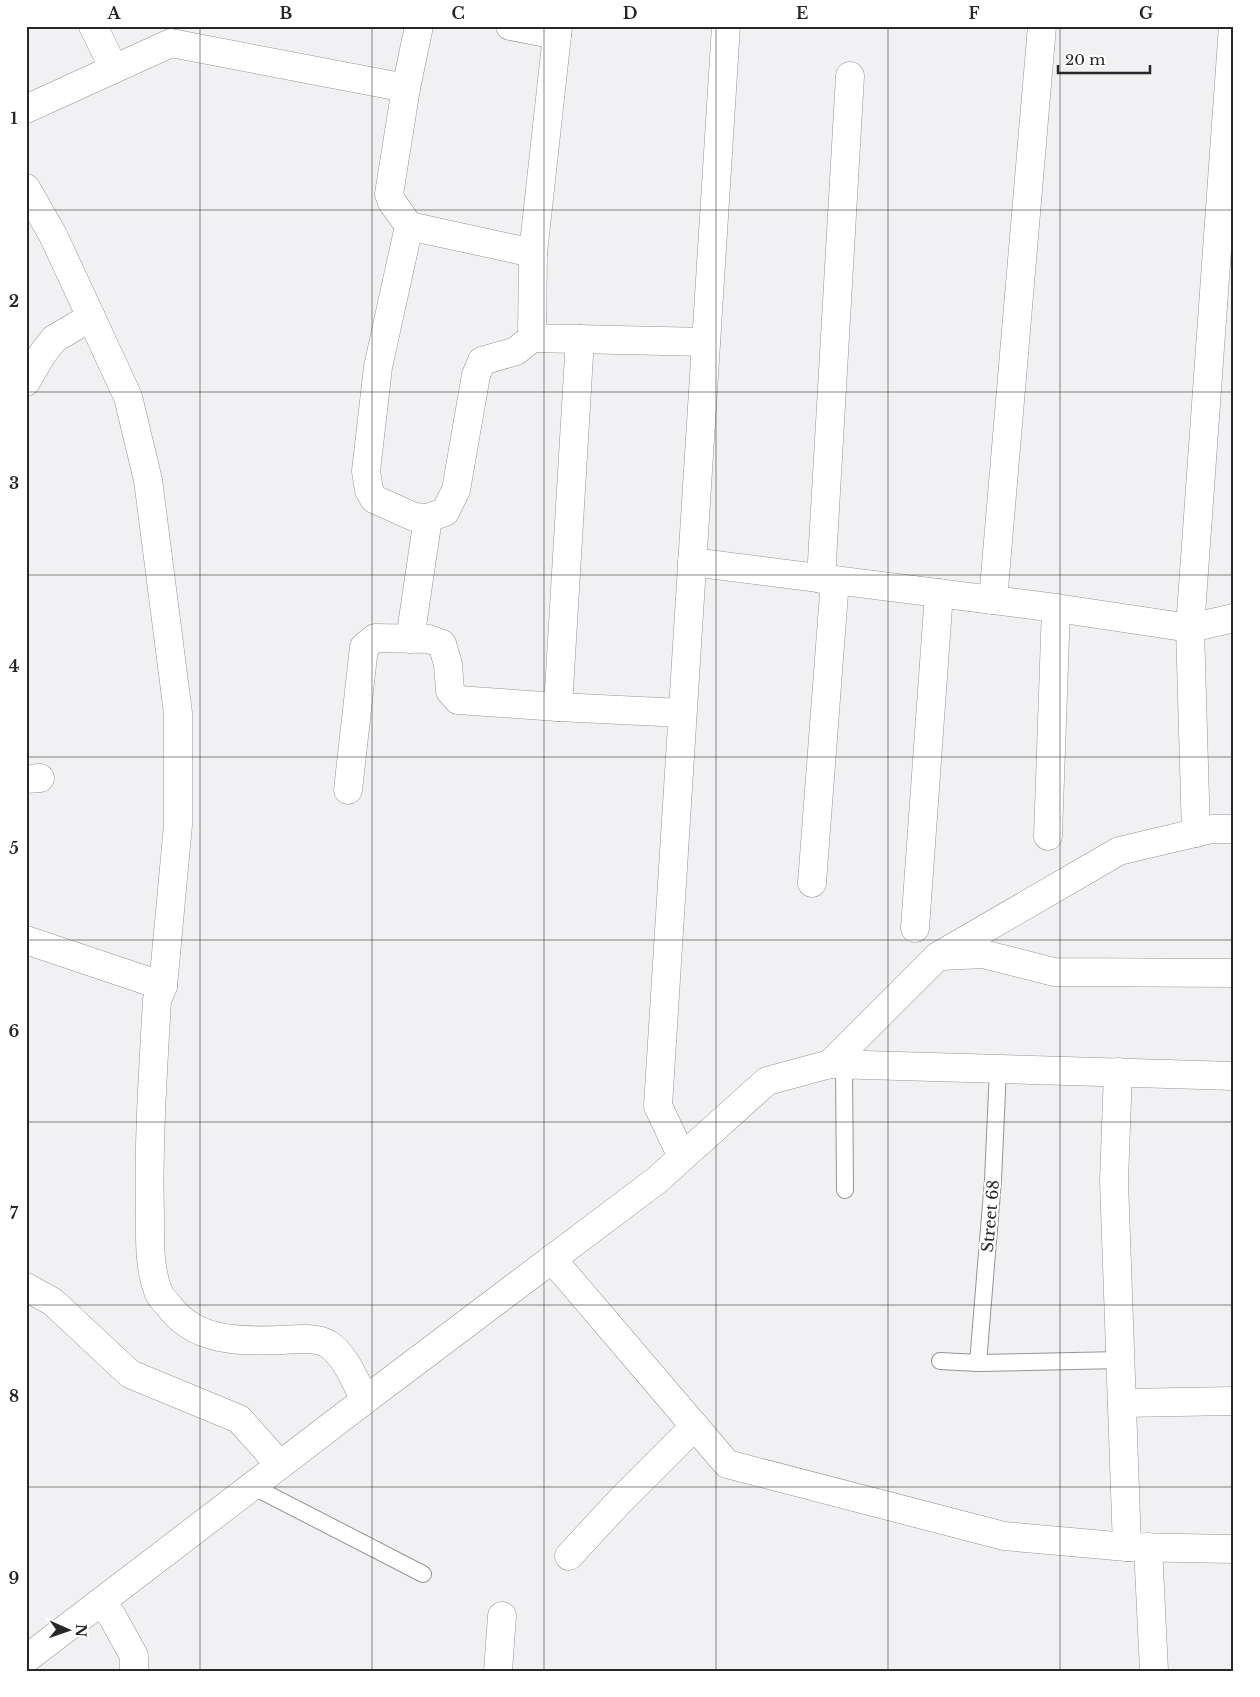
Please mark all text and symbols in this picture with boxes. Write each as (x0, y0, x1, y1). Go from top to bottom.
text: A (107, 3, 122, 23)
text: B (280, 3, 293, 23)
text: C (451, 3, 465, 23)
text: D (623, 3, 637, 23)
text: E (796, 3, 808, 23)
text: F (968, 3, 980, 23)
text: G (1139, 3, 1153, 23)
scale bar (1058, 42, 1150, 74)
text: 20 m (1065, 50, 1105, 69)
text: 1 (11, 108, 18, 128)
text: 2 (9, 291, 19, 311)
text: 3 (9, 473, 19, 493)
text: 4 (9, 656, 19, 676)
text: 5 (9, 838, 19, 858)
text: 6 (9, 1021, 20, 1041)
street label: Street 68 (977, 1179, 1003, 1253)
text: 7 (10, 1203, 19, 1223)
text: 8 (9, 1386, 19, 1406)
text: 9 (9, 1568, 20, 1588)
north arrow (42, 1604, 92, 1654)
text: N (72, 1624, 90, 1637)

